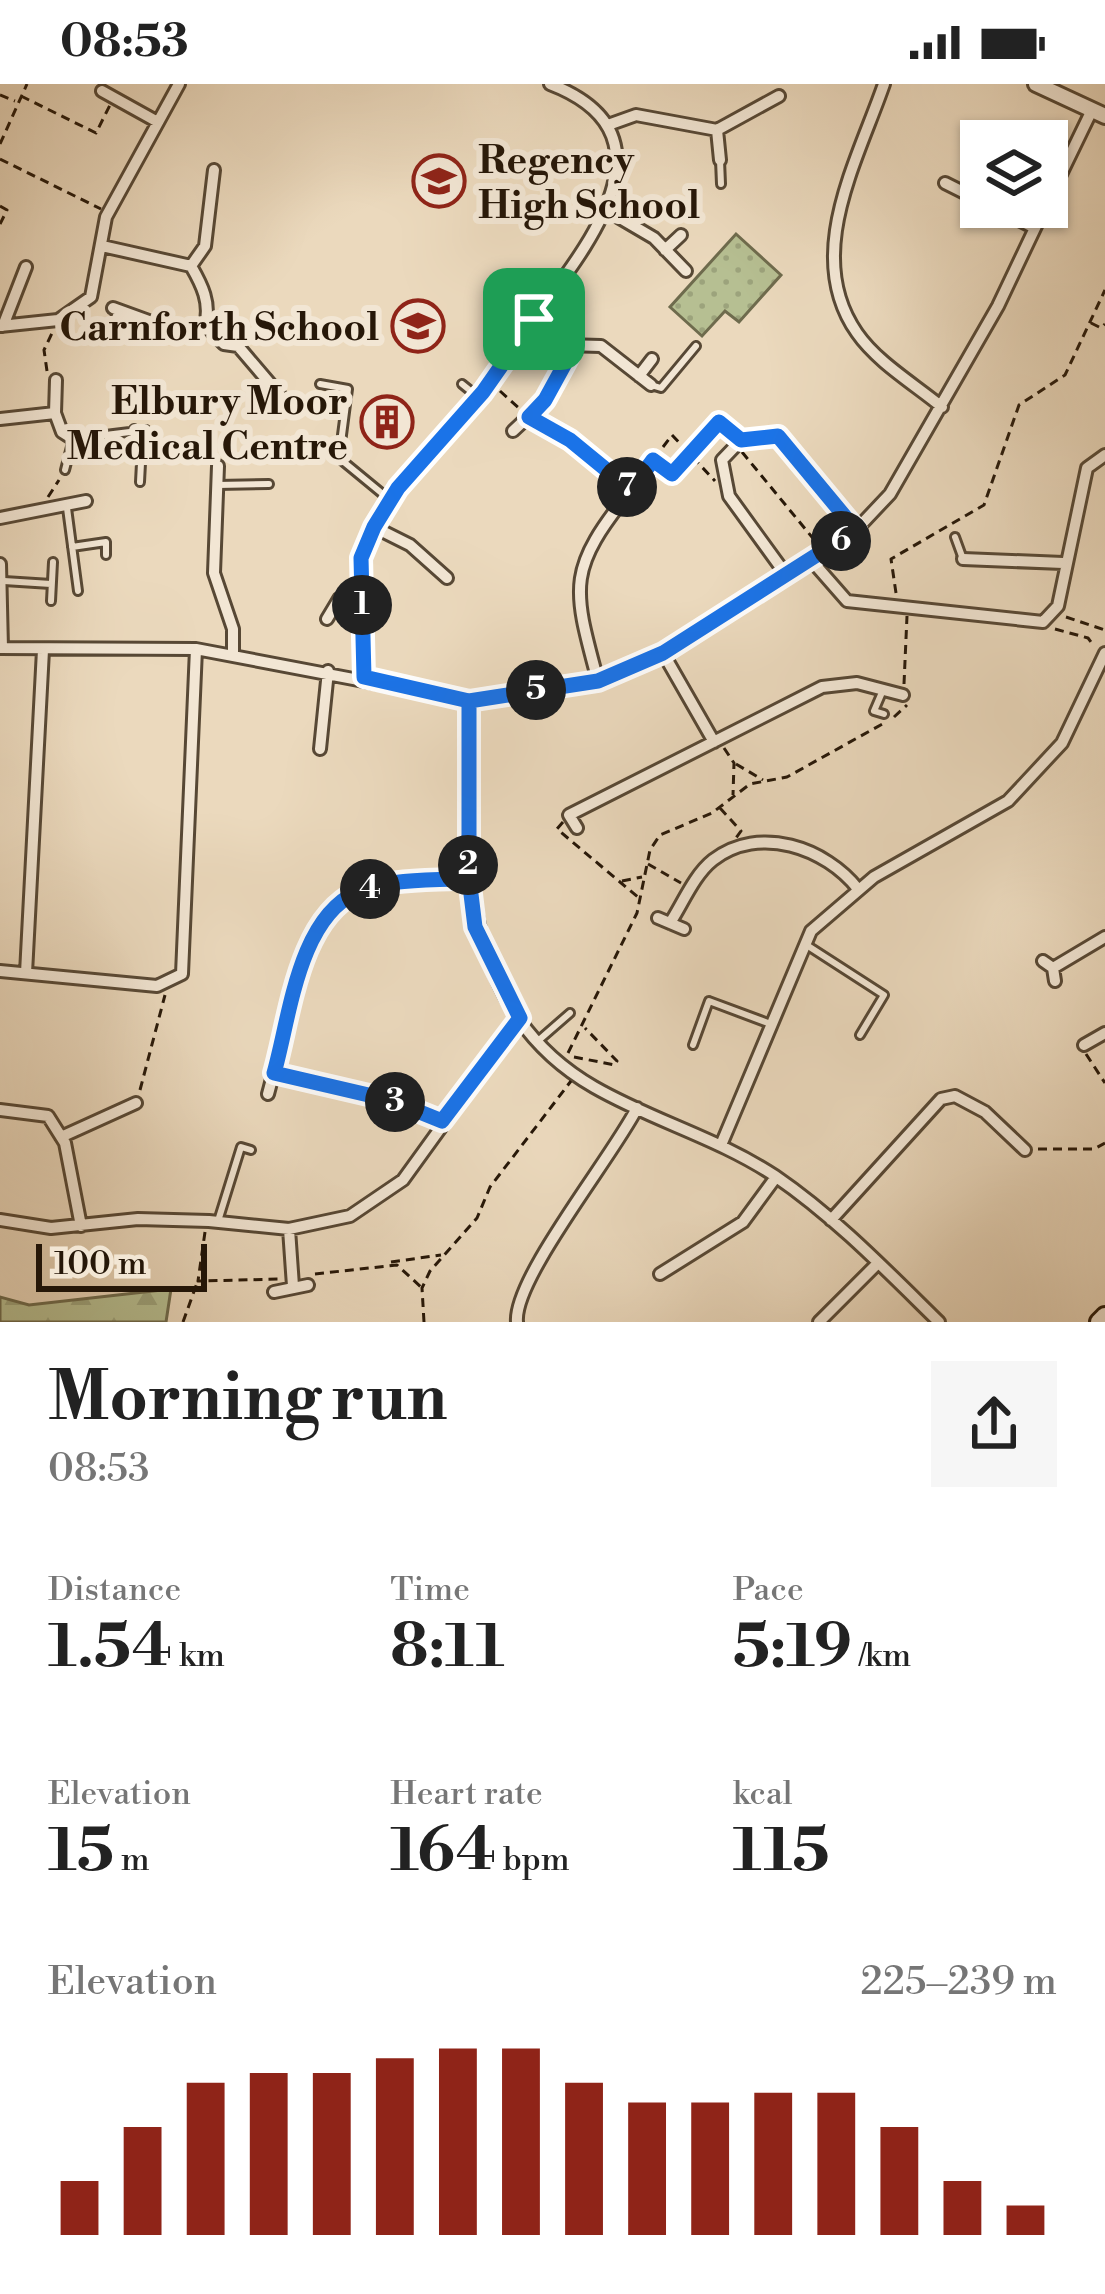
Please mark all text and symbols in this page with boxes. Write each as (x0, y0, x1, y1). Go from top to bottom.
text: 08:53 (60, 14, 189, 71)
map controls (960, 120, 1068, 228)
button: layers (960, 120, 1068, 228)
place label: Regency High School (478, 137, 700, 231)
school or university icon: Regency High School (411, 153, 467, 209)
pin (483, 268, 585, 370)
icon: arrive (501, 286, 567, 352)
school or university icon: Carnforth School (390, 298, 446, 354)
place label: Carnforth School (59, 304, 379, 353)
place label: Elbury Moor Medical Centre (67, 378, 348, 472)
building icon: Elbury Moor Medical Centre (359, 394, 415, 450)
pin: 7 (597, 457, 657, 517)
text: 7 (617, 466, 637, 507)
pin: 6 (811, 511, 871, 571)
text: 6 (831, 520, 851, 561)
pin: 1 (332, 575, 392, 635)
text: 1 (354, 584, 370, 625)
pin: 5 (506, 660, 566, 720)
text: 5 (526, 669, 546, 710)
pin: 2 (438, 835, 498, 895)
text: 2 (458, 844, 478, 885)
pin: 4 (340, 859, 400, 919)
text: 4 (359, 868, 381, 909)
pin: 3 (365, 1072, 425, 1132)
text: 3 (385, 1081, 405, 1122)
scale bar (36, 1238, 207, 1291)
text: 100 m (54, 1244, 147, 1285)
text: Morning run (48, 1358, 447, 1441)
button: share (931, 1361, 1057, 1487)
text: 08:53 (48, 1445, 150, 1494)
text: Distance (48, 1570, 181, 1611)
text: Time (390, 1570, 470, 1611)
text: Pace (733, 1570, 804, 1611)
text: 1.54 (48, 1611, 172, 1686)
text: 8:11 (390, 1611, 505, 1686)
text: 5:19 (733, 1611, 852, 1686)
text: km (172, 1636, 225, 1677)
text: /km (852, 1636, 911, 1677)
text: Elevation (48, 1774, 191, 1815)
text: Heart rate (390, 1774, 543, 1815)
text: kcal (733, 1774, 793, 1815)
text: 15 (48, 1815, 114, 1890)
text: 164 (390, 1815, 496, 1890)
text: 115 (733, 1815, 829, 1890)
text: m (114, 1840, 150, 1881)
text: bpm (496, 1840, 570, 1881)
text: Elevation (48, 1958, 217, 2007)
text: 225–239 m (860, 1958, 1057, 2007)

